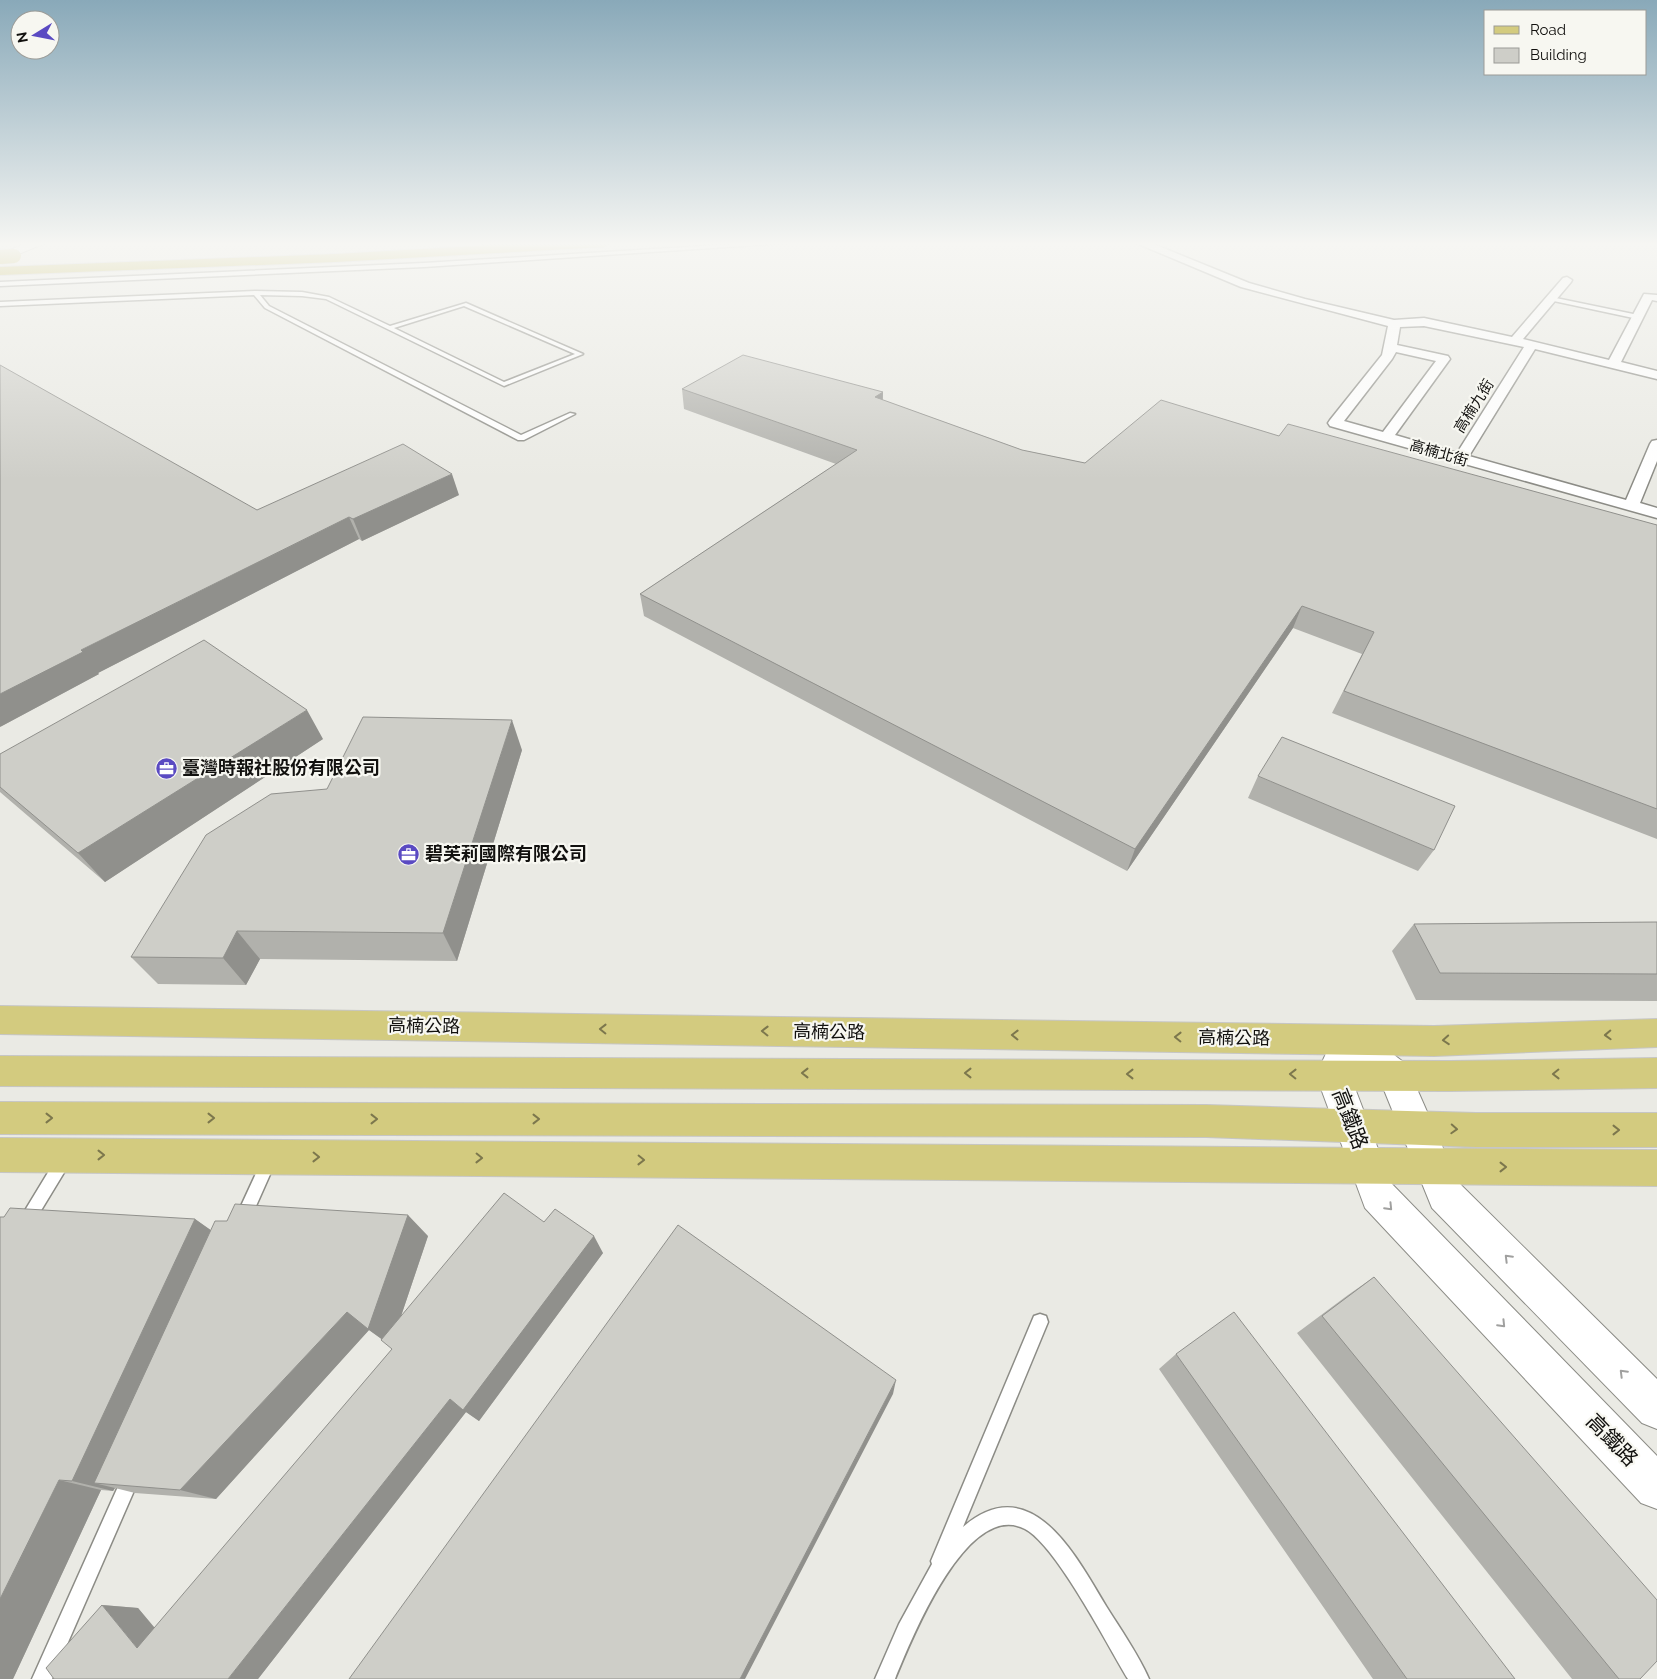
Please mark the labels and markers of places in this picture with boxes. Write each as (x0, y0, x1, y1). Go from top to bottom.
office icon: 臺灣時報社股份有限公司 (154, 756, 178, 780)
place label: 臺灣時報社股份有限公司 (182, 757, 380, 778)
office icon: 碧芙莉國際有限公司 (397, 842, 421, 866)
place label: 碧芙莉國際有限公司 (425, 843, 587, 864)

